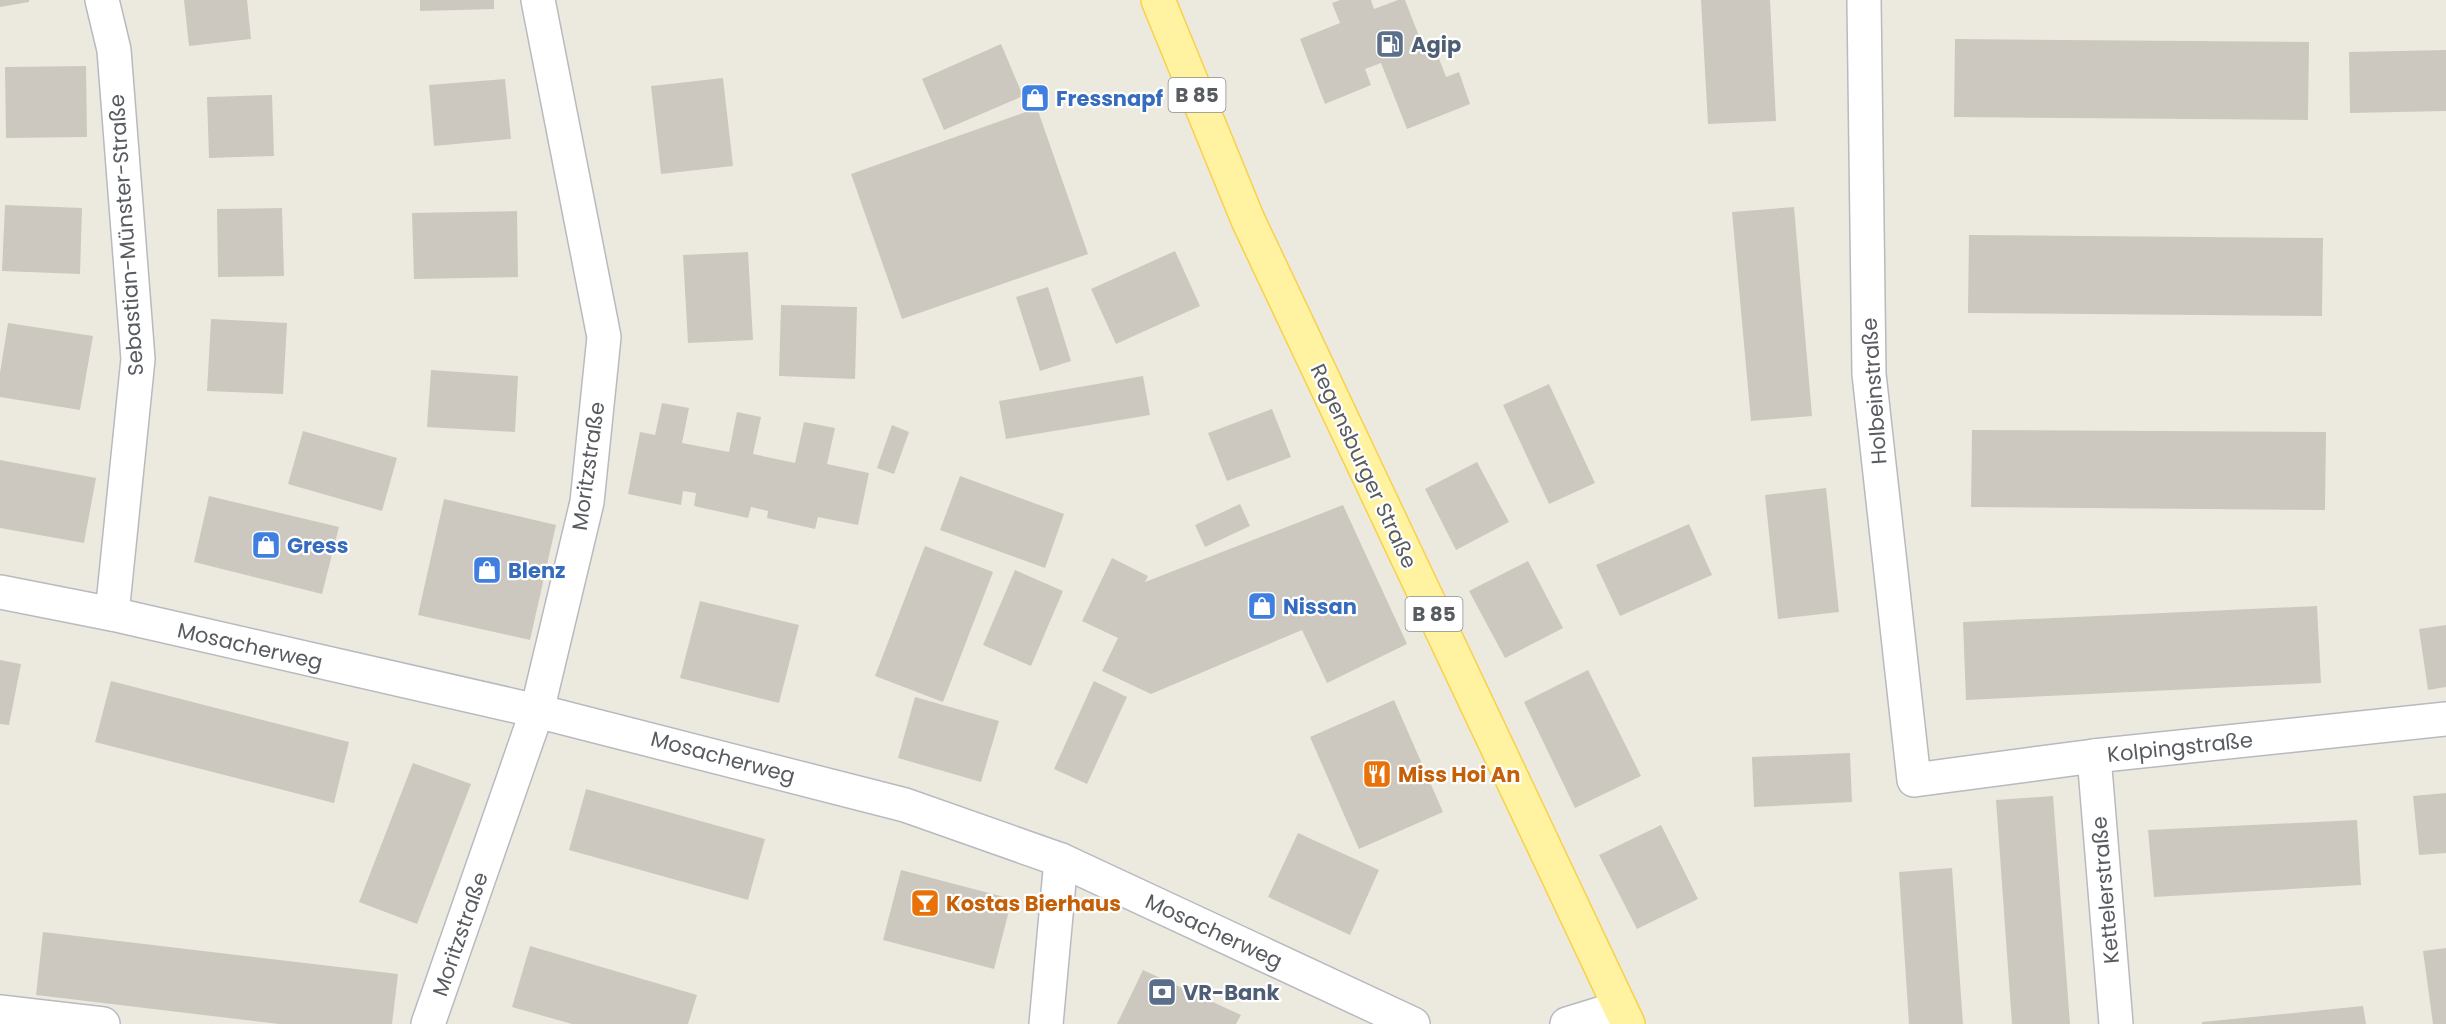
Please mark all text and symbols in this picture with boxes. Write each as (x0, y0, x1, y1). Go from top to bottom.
fuel station icon: Agip (1374, 28, 1406, 60)
place label: Agip (1411, 30, 1461, 59)
road number: B 85 (1168, 78, 1226, 112)
shop icon: Fressnapf (1019, 82, 1051, 114)
place label: Fressnapf (1056, 84, 1164, 113)
street label: Sebastian-Münster-Straße (102, 93, 150, 377)
street label: Holbeinstraße (1854, 317, 1894, 465)
street label: Regensburger Straße (1304, 359, 1424, 573)
street label: Moritzstraße (565, 400, 611, 532)
shop icon: Gress (250, 529, 282, 561)
place label: Gress (287, 531, 348, 560)
shop icon: Blenz (471, 554, 503, 586)
place label: Blenz (508, 556, 566, 585)
shop icon: Nissan (1246, 590, 1278, 622)
place label: Nissan (1283, 592, 1357, 621)
road number: B 85 (1406, 597, 1462, 631)
street label: Mosacherweg (175, 615, 325, 677)
street label: Mosacherweg (648, 724, 798, 790)
street label: Kolpingstraße (2106, 725, 2254, 769)
restaurant icon: Miss Hoi An (1361, 758, 1393, 790)
place label: Miss Hoi An (1398, 760, 1520, 789)
street label: Kettelerstraße (2084, 815, 2126, 965)
street label: Moritzstraße (425, 868, 495, 1000)
bar icon: Kostas Bierhaus (909, 887, 941, 919)
street label: Mosacherweg (1141, 887, 1287, 975)
place label: Kostas Bierhaus (946, 889, 1121, 918)
bank icon: VR-Bank (1146, 976, 1178, 1008)
place label: VR-Bank (1183, 978, 1279, 1007)

